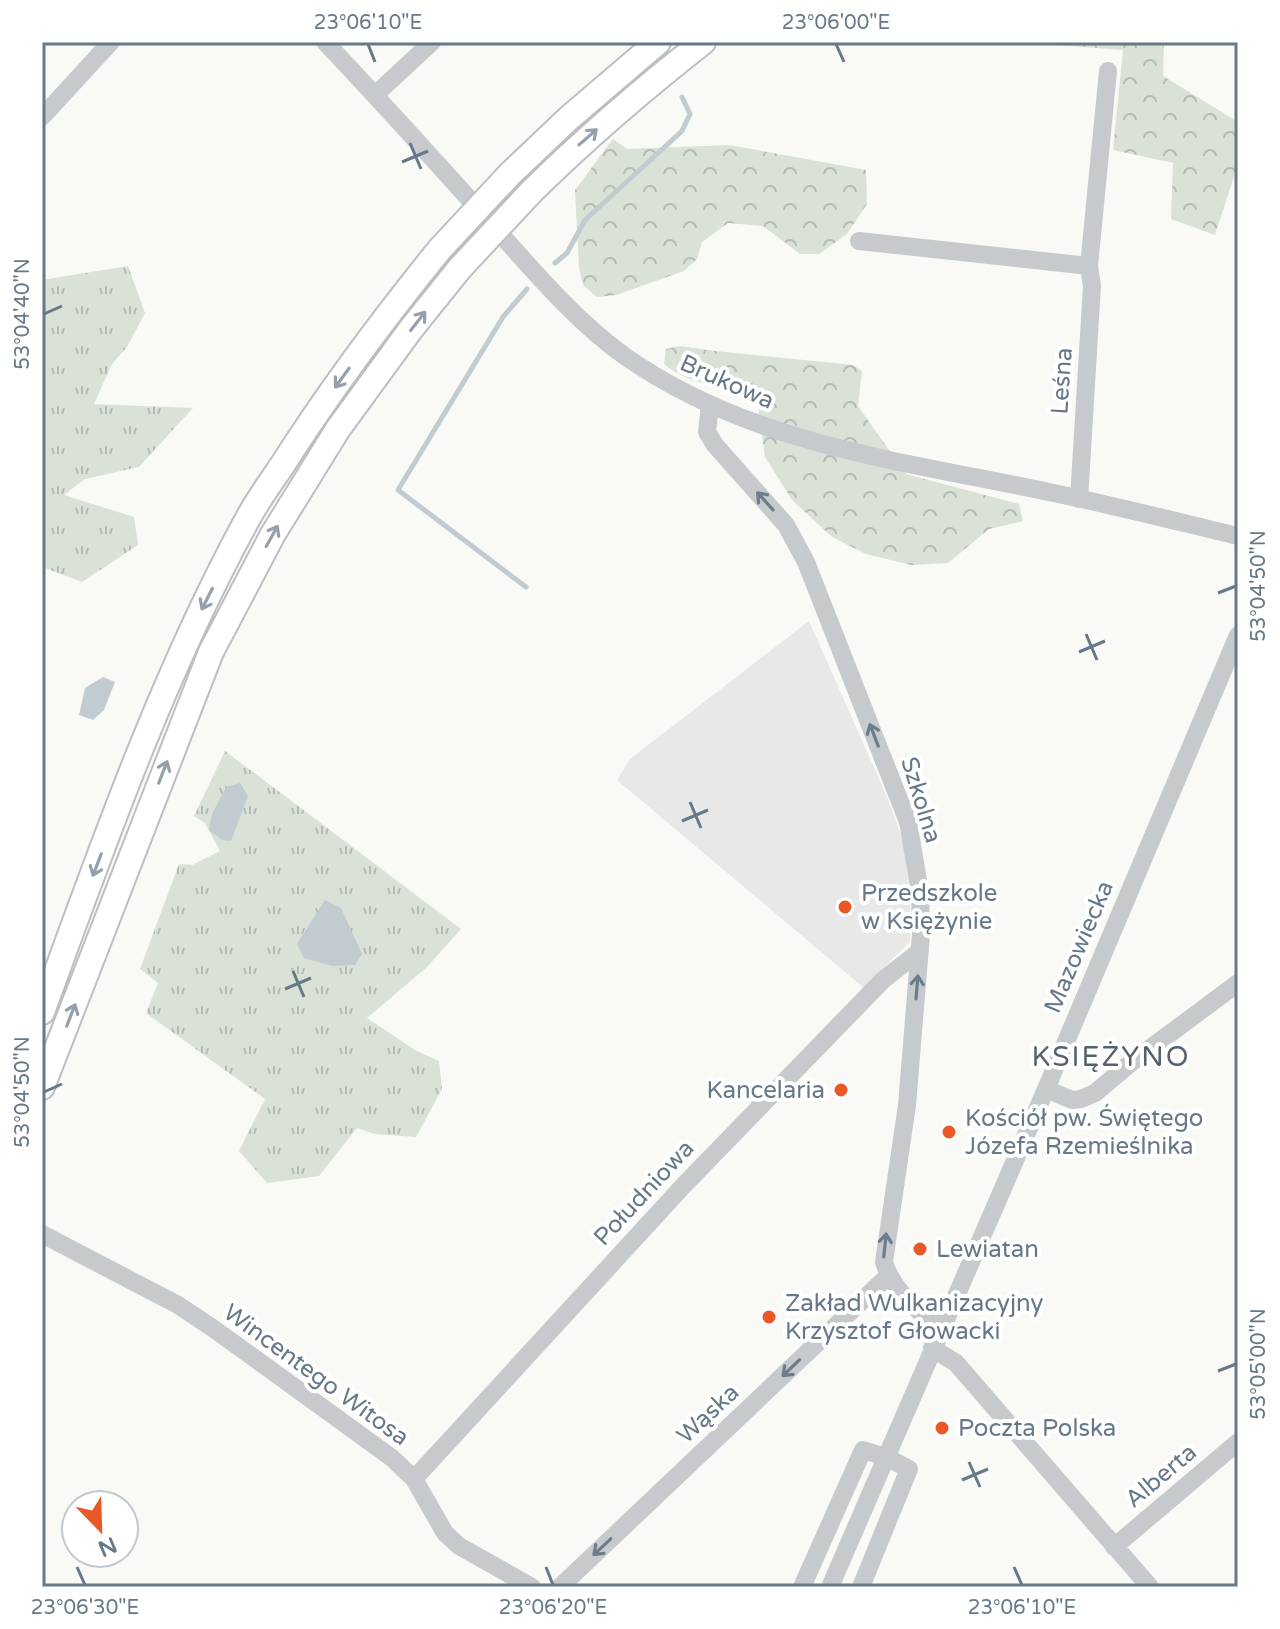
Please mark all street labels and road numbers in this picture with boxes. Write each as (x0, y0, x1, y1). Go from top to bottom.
street label: Leśna (1045, 347, 1079, 415)
street label: Brukowa (675, 348, 779, 416)
street label: Szkolna (894, 754, 948, 846)
street label: Mazowiecka (1038, 877, 1120, 1017)
street label: Południowa (588, 1134, 700, 1252)
street label: Wincentego Witosa (218, 1298, 414, 1452)
street label: Wąska (671, 1378, 745, 1450)
street label: Alberta (1119, 1438, 1203, 1514)

